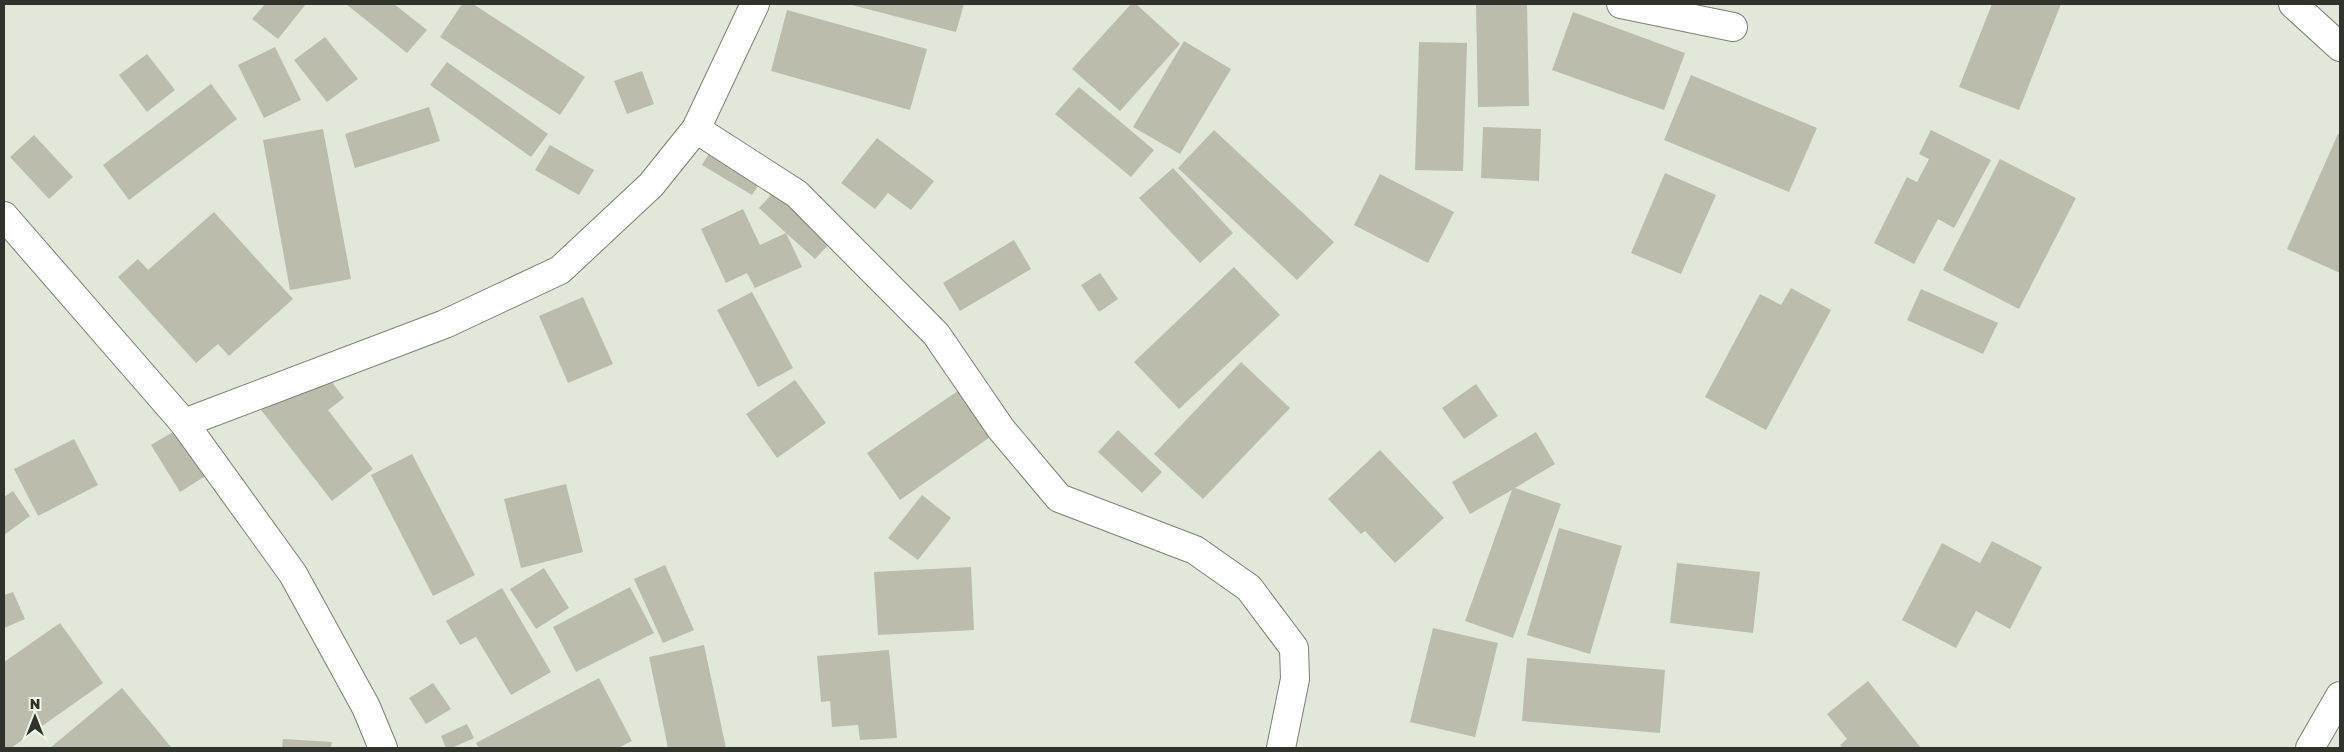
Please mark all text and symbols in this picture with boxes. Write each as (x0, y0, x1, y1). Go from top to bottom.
north arrow (10, 692, 60, 742)
text: N (30, 695, 40, 712)

